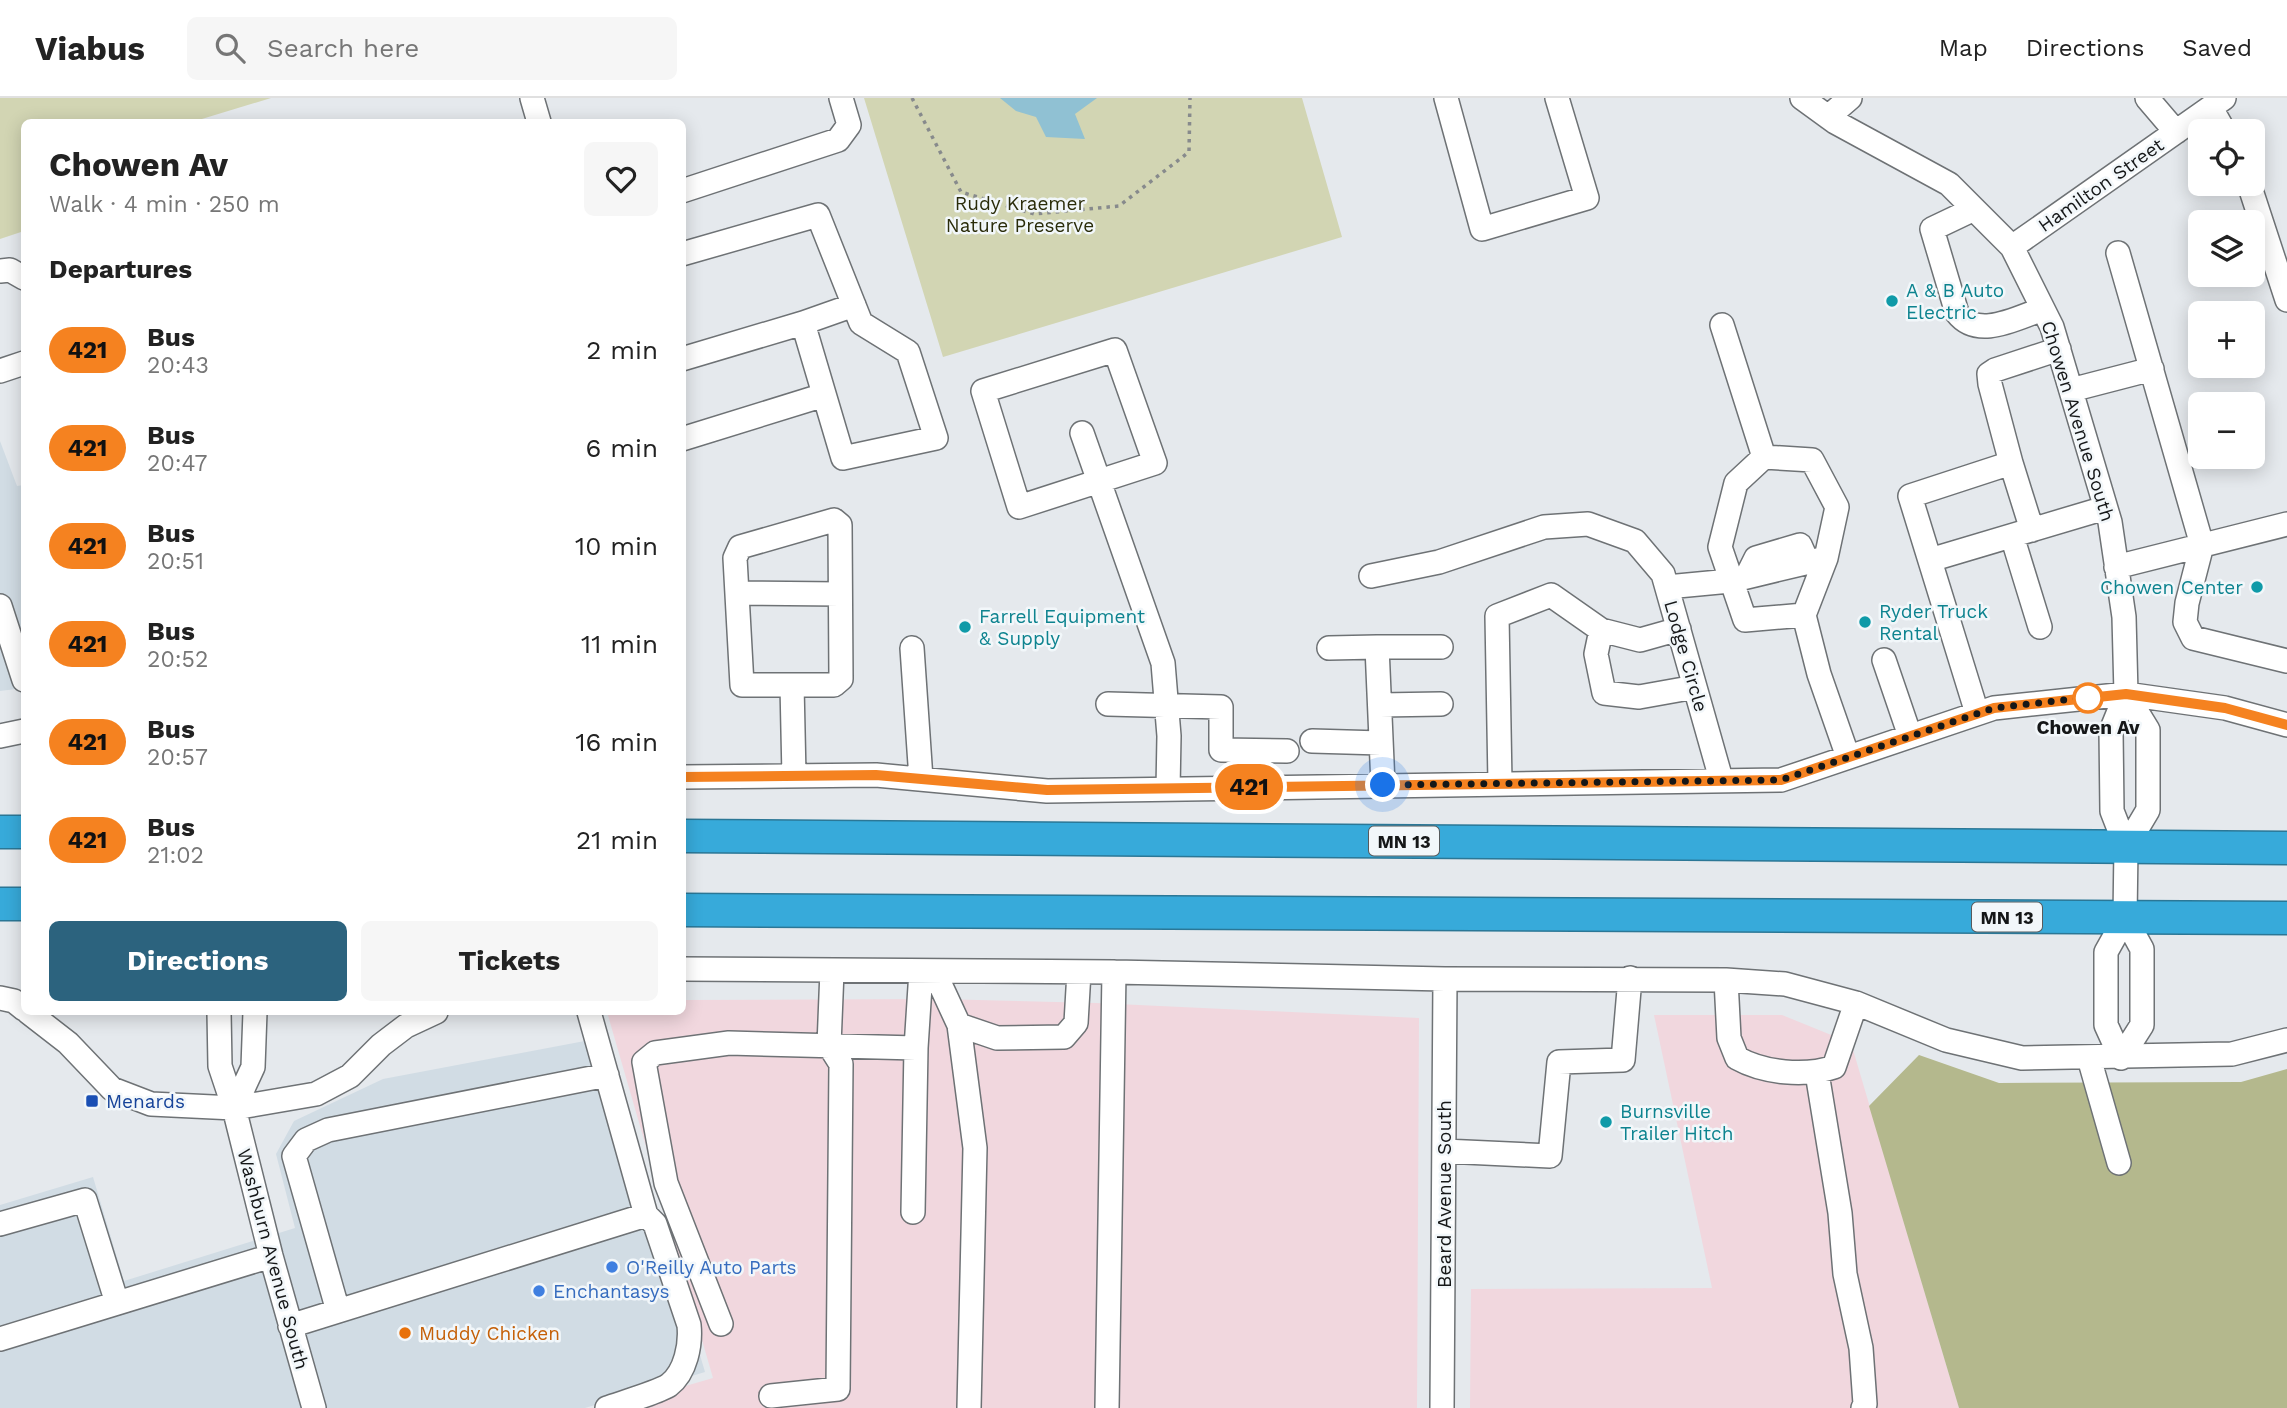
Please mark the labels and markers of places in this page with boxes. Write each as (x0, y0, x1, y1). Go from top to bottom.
place label: A & B Auto Electric (1906, 279, 2004, 324)
marker: A & B Auto Electric (1884, 293, 1900, 309)
place label: Chowen Center (2100, 576, 2243, 599)
marker: Chowen Center (2249, 579, 2265, 595)
place label: Ryder Truck Rental (1879, 600, 1988, 645)
place label: Farrell Equipment & Supply (979, 605, 1145, 650)
marker: Ryder Truck Rental (1857, 614, 1873, 630)
marker: Farrell Equipment & Supply (957, 619, 973, 635)
marker: Chowen Av (2073, 683, 2103, 713)
place label: Chowen Av (2036, 716, 2140, 739)
place label: Menards (106, 1090, 185, 1113)
marker: Menards (84, 1093, 100, 1109)
place label: Burnsville Trailer Hitch (1620, 1100, 1733, 1145)
marker: Burnsville Trailer Hitch (1598, 1114, 1614, 1130)
place label: O'Reilly Auto Parts (626, 1256, 797, 1279)
marker: O'Reilly Auto Parts (604, 1259, 620, 1275)
place label: Enchantasys (553, 1280, 669, 1303)
marker: Enchantasys (531, 1283, 547, 1299)
place label: Muddy Chicken (419, 1322, 560, 1345)
marker: Muddy Chicken (397, 1325, 413, 1341)

